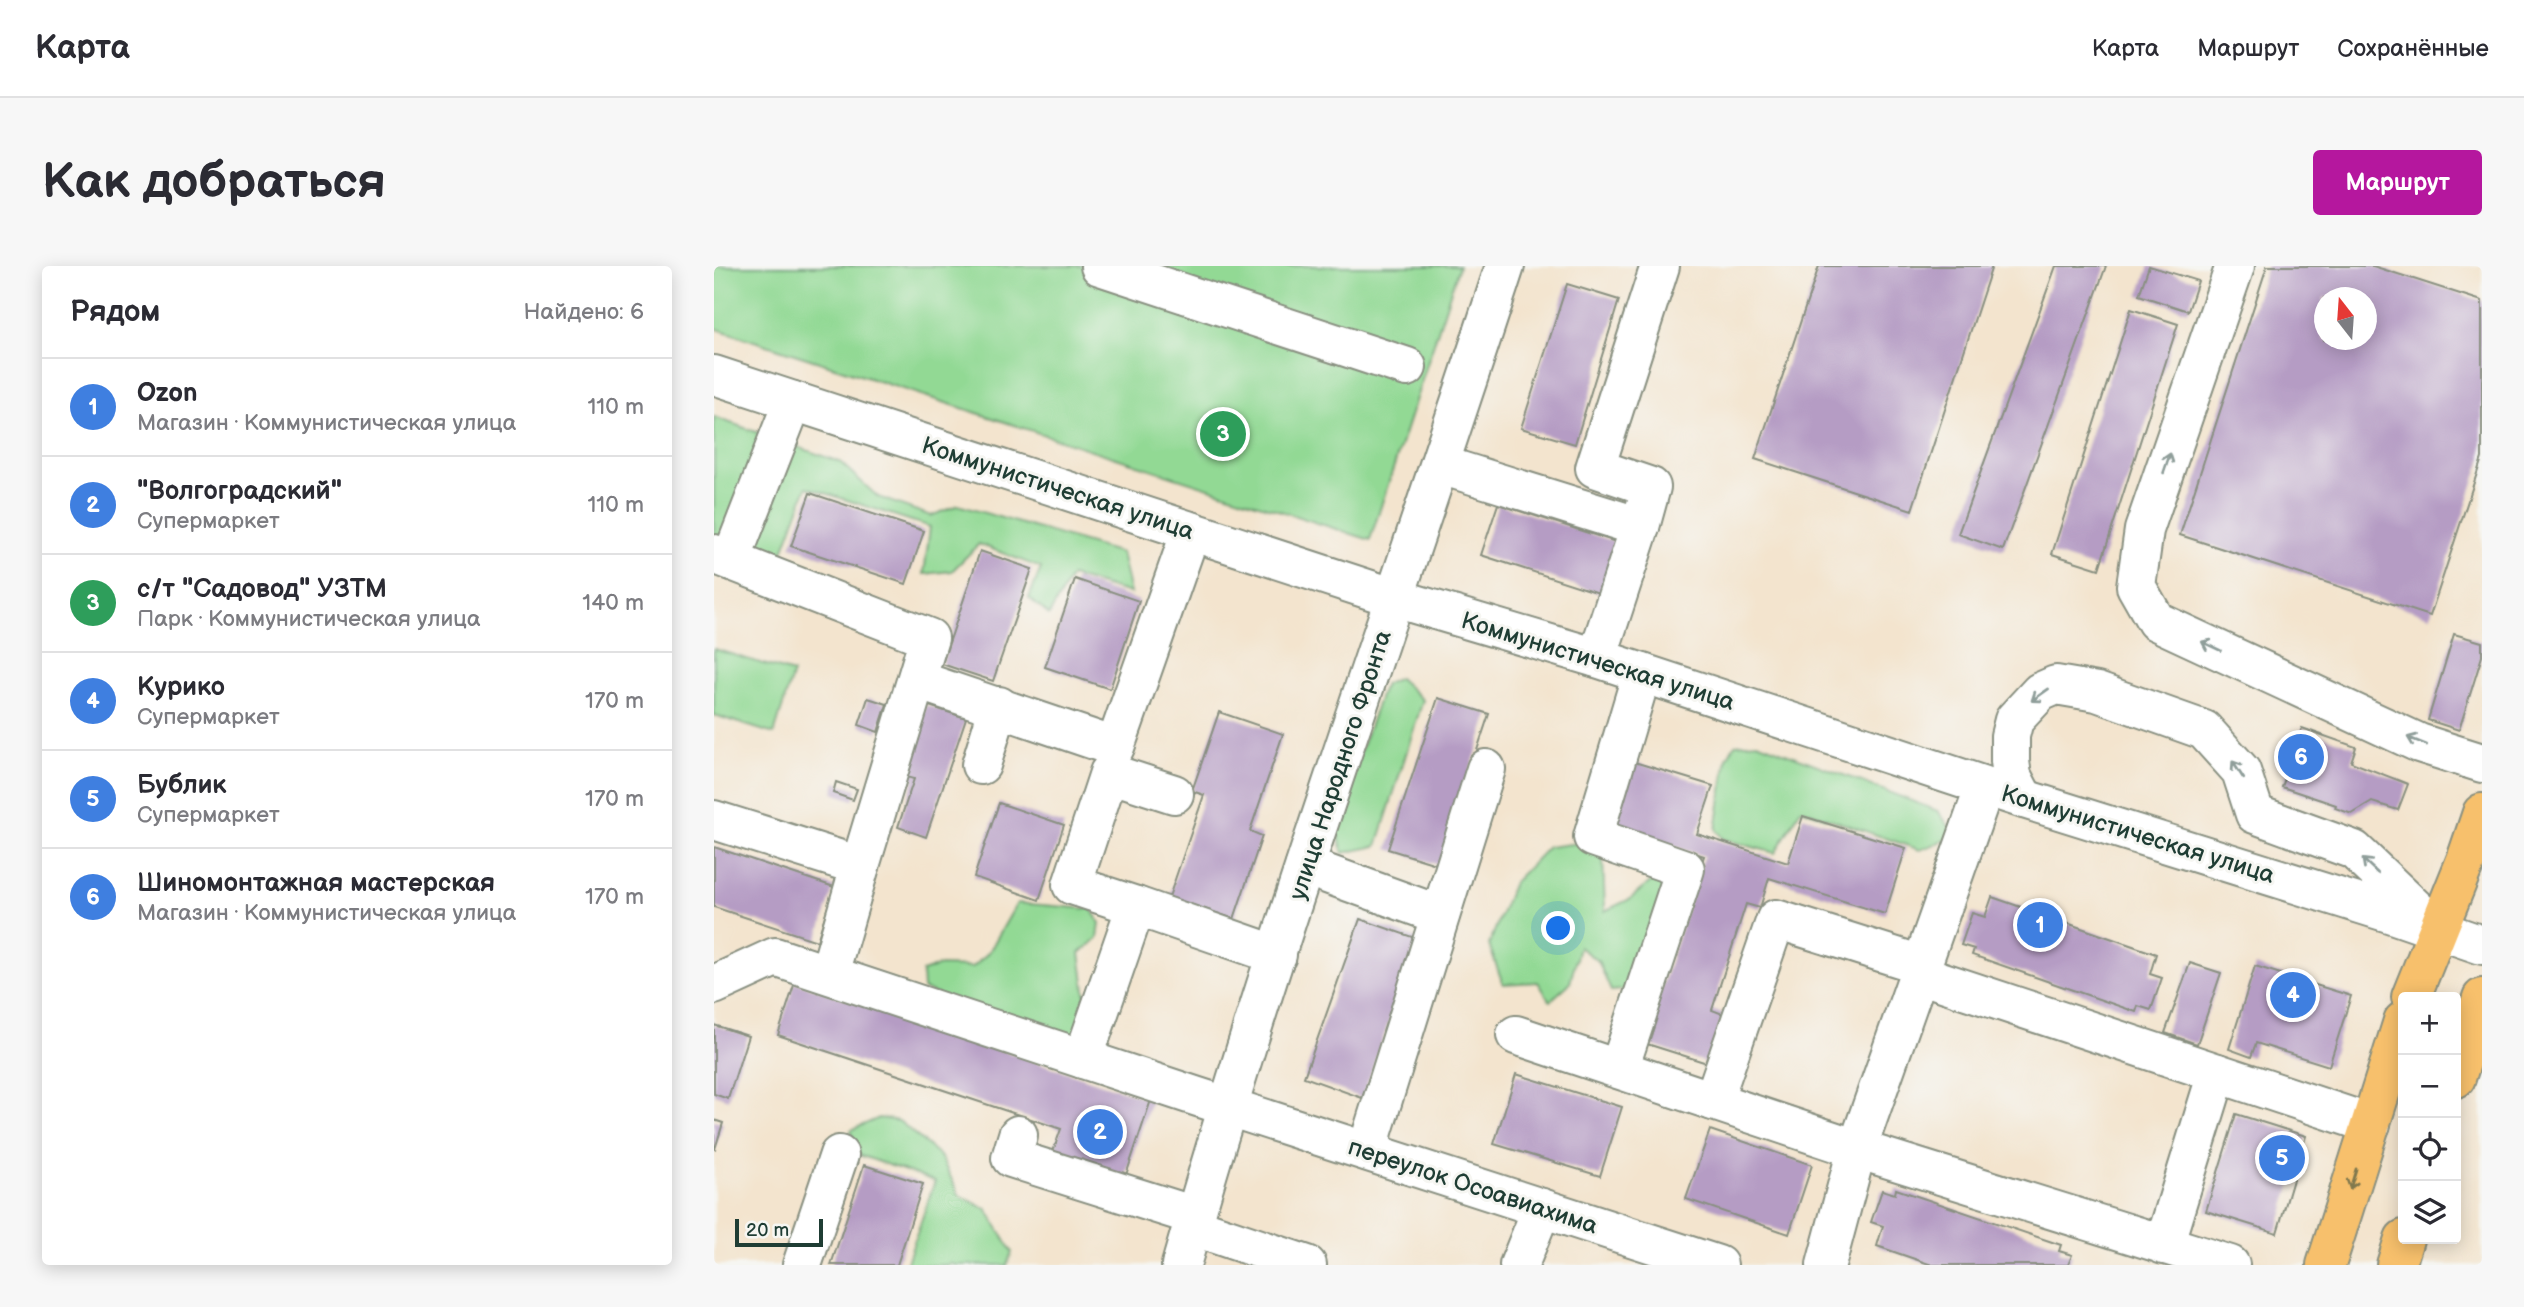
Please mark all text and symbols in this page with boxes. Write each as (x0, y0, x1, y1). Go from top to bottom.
text: Карта (35, 28, 130, 68)
text: Карта (2092, 34, 2159, 63)
text: Маршрут (2197, 34, 2299, 63)
text: Сохранённые (2337, 34, 2489, 63)
button: Маршрут (2313, 150, 2482, 215)
text: Как добраться (42, 153, 386, 212)
north arrow (2314, 287, 2377, 350)
text: Рядом (70, 294, 160, 330)
text: Найдено: 6 (523, 298, 644, 326)
text: Ozon (137, 378, 198, 409)
text: 1 (88, 393, 98, 421)
text: 110 m (587, 393, 644, 421)
pin: 3 (1200, 408, 1246, 460)
text: Магазин · Коммунистическая улица (137, 409, 516, 437)
street label: Коммунистическая улица (918, 431, 1198, 546)
one-way arrow (2162, 453, 2174, 475)
text: "Волгоградский" (137, 476, 342, 507)
text: 2 (86, 491, 100, 519)
text: 110 m (587, 491, 644, 519)
text: Супермаркет (137, 507, 280, 535)
text: с/т "Садовод" УЗТМ (137, 574, 387, 605)
text: 3 (86, 589, 100, 617)
text: 140 m (582, 589, 644, 617)
text: Парк · Коммунистическая улица (137, 605, 481, 633)
street label: Коммунистическая улица (1458, 606, 1738, 717)
street label: улица Народного Фронта (1283, 627, 1398, 904)
one-way arrow (2201, 639, 2222, 652)
text: Курико (137, 672, 225, 703)
text: 4 (86, 687, 100, 715)
text: 170 m (585, 687, 644, 715)
one-way arrow (2031, 688, 2050, 702)
text: Супермаркет (137, 703, 280, 731)
pin: 6 (2278, 731, 2324, 783)
one-way arrow (2407, 734, 2429, 747)
one-way arrow (2230, 761, 2245, 780)
text: Бублик (137, 770, 226, 801)
street label: Коммунистическая улица (1998, 779, 2278, 890)
text: 5 (86, 785, 100, 813)
text: 170 m (585, 785, 644, 813)
text: Супермаркет (137, 801, 280, 829)
one-way arrow (2362, 857, 2379, 874)
text: Шиномонтажная мастерская (137, 868, 495, 899)
text: 6 (86, 883, 100, 911)
text: 170 m (585, 883, 644, 911)
text: Магазин · Коммунистическая улица (137, 899, 516, 927)
pin: 1 (2017, 899, 2063, 951)
your location (1541, 911, 1575, 945)
pin: 4 (2270, 969, 2316, 1021)
map controls (2398, 992, 2461, 1244)
button: + (2398, 992, 2461, 1055)
button: − (2398, 1055, 2461, 1118)
pin: 2 (1077, 1106, 1123, 1158)
button: locate (2398, 1118, 2461, 1181)
street label: переулок Осоавиахима (1344, 1132, 1601, 1241)
pin: 5 (2259, 1132, 2305, 1184)
one-way arrow (2346, 1168, 2358, 1190)
button: layers (2398, 1181, 2461, 1244)
scale bar (735, 1216, 822, 1248)
text: 20 m (746, 1219, 789, 1242)

